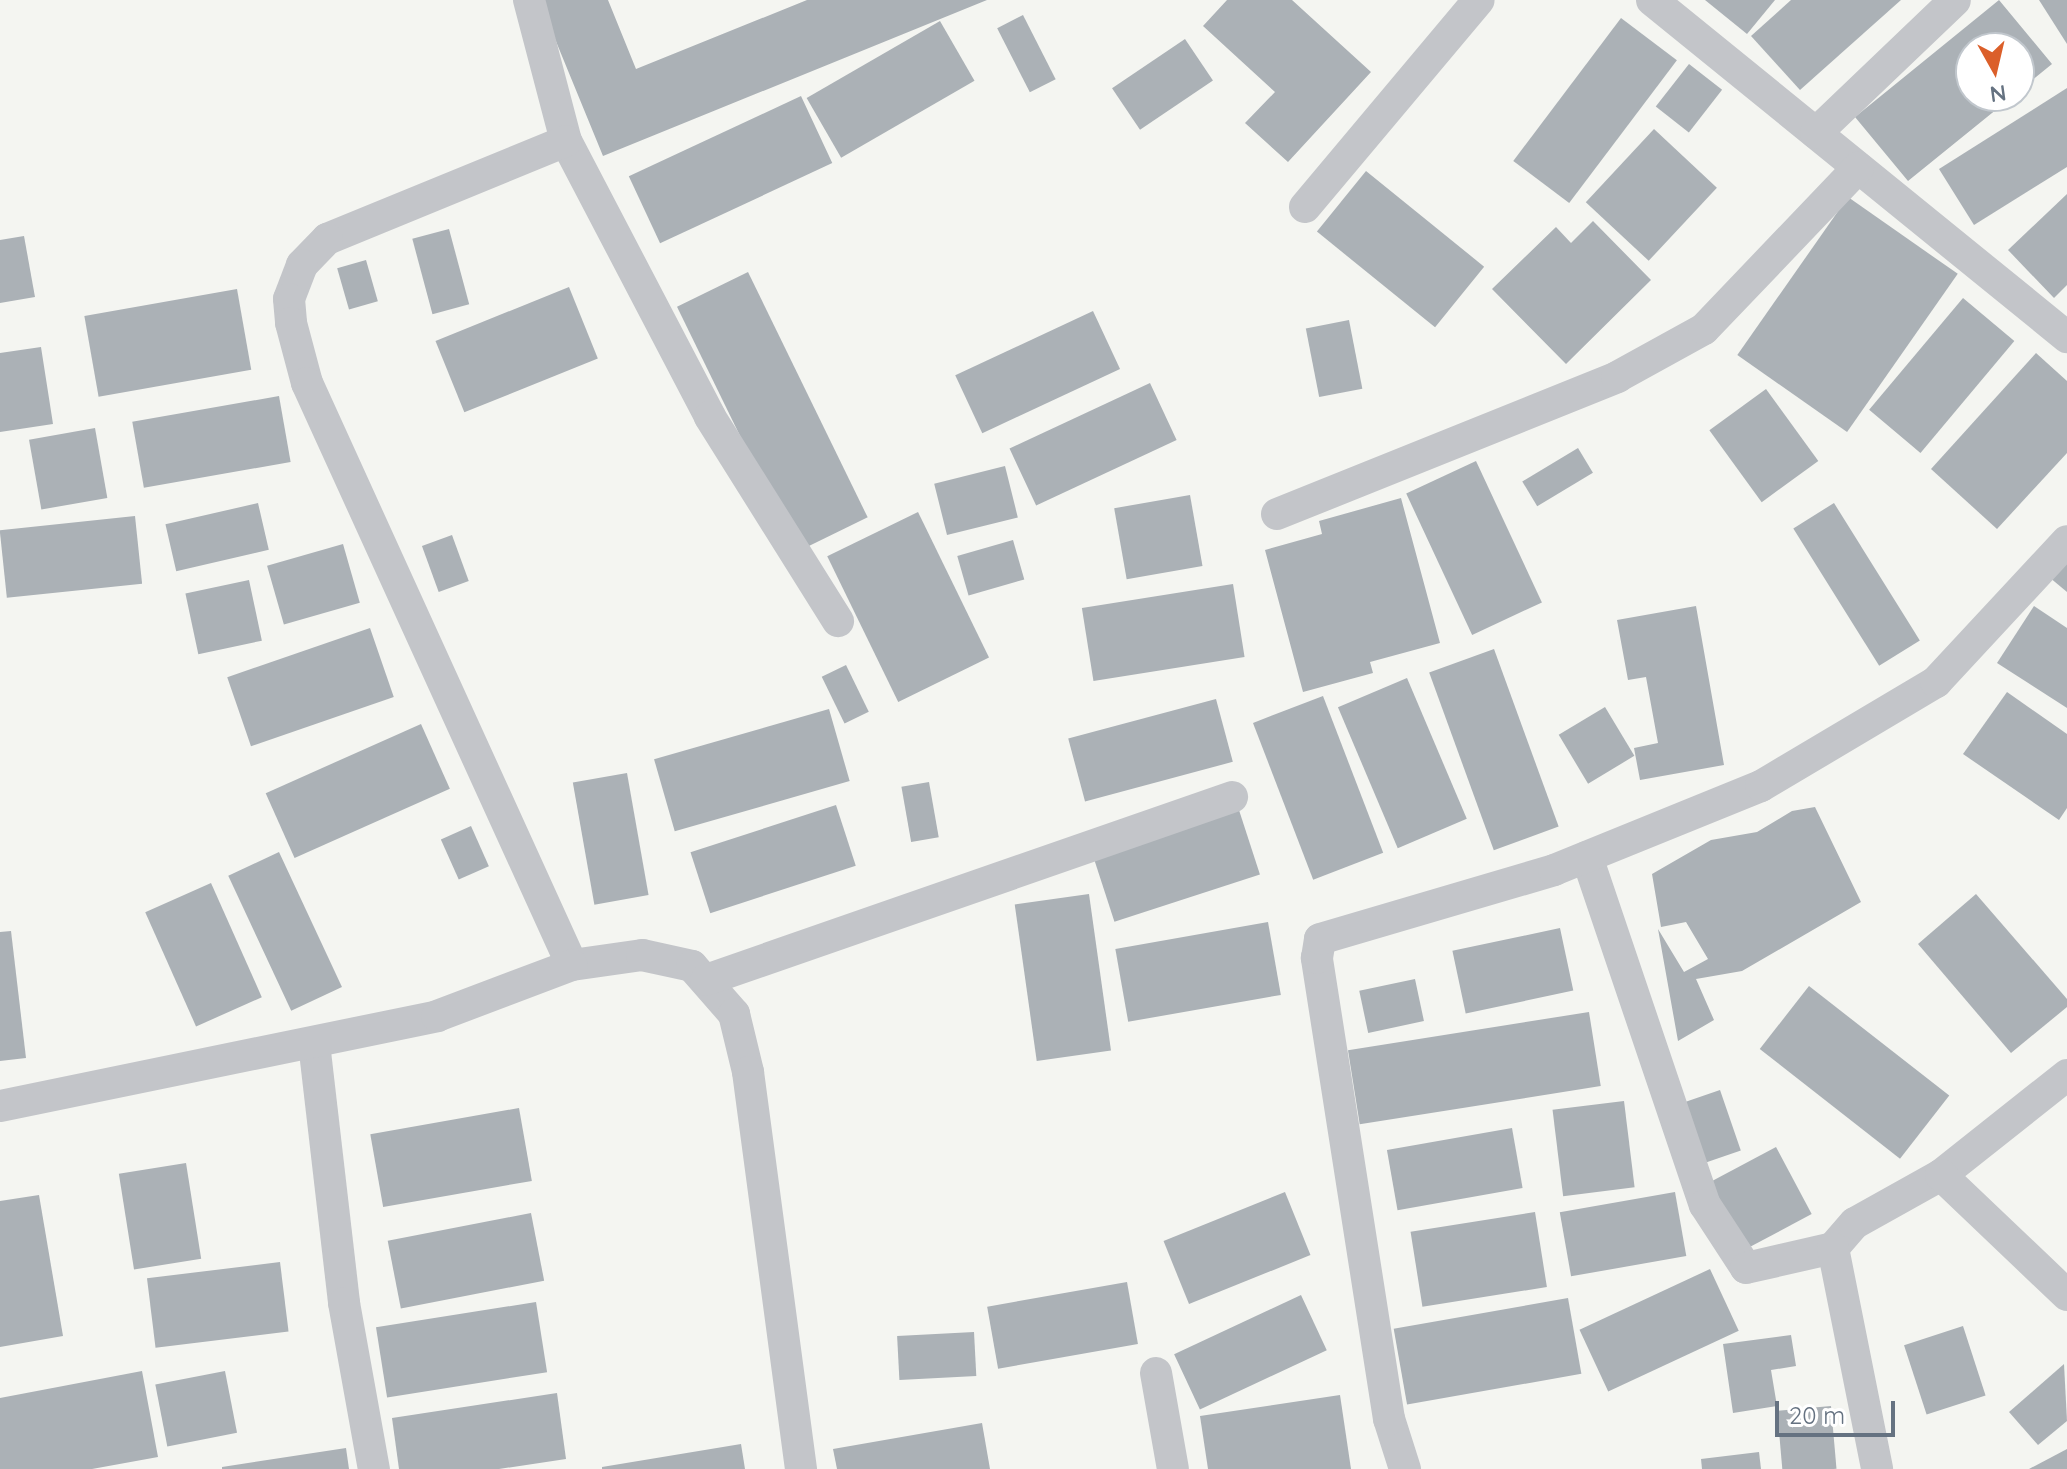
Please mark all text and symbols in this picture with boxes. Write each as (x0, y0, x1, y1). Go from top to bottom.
north arrow (1955, 32, 2035, 112)
text: N (1988, 79, 2008, 109)
scale bar (1779, 1385, 1899, 1435)
text: 20 m (1789, 1400, 1845, 1430)

